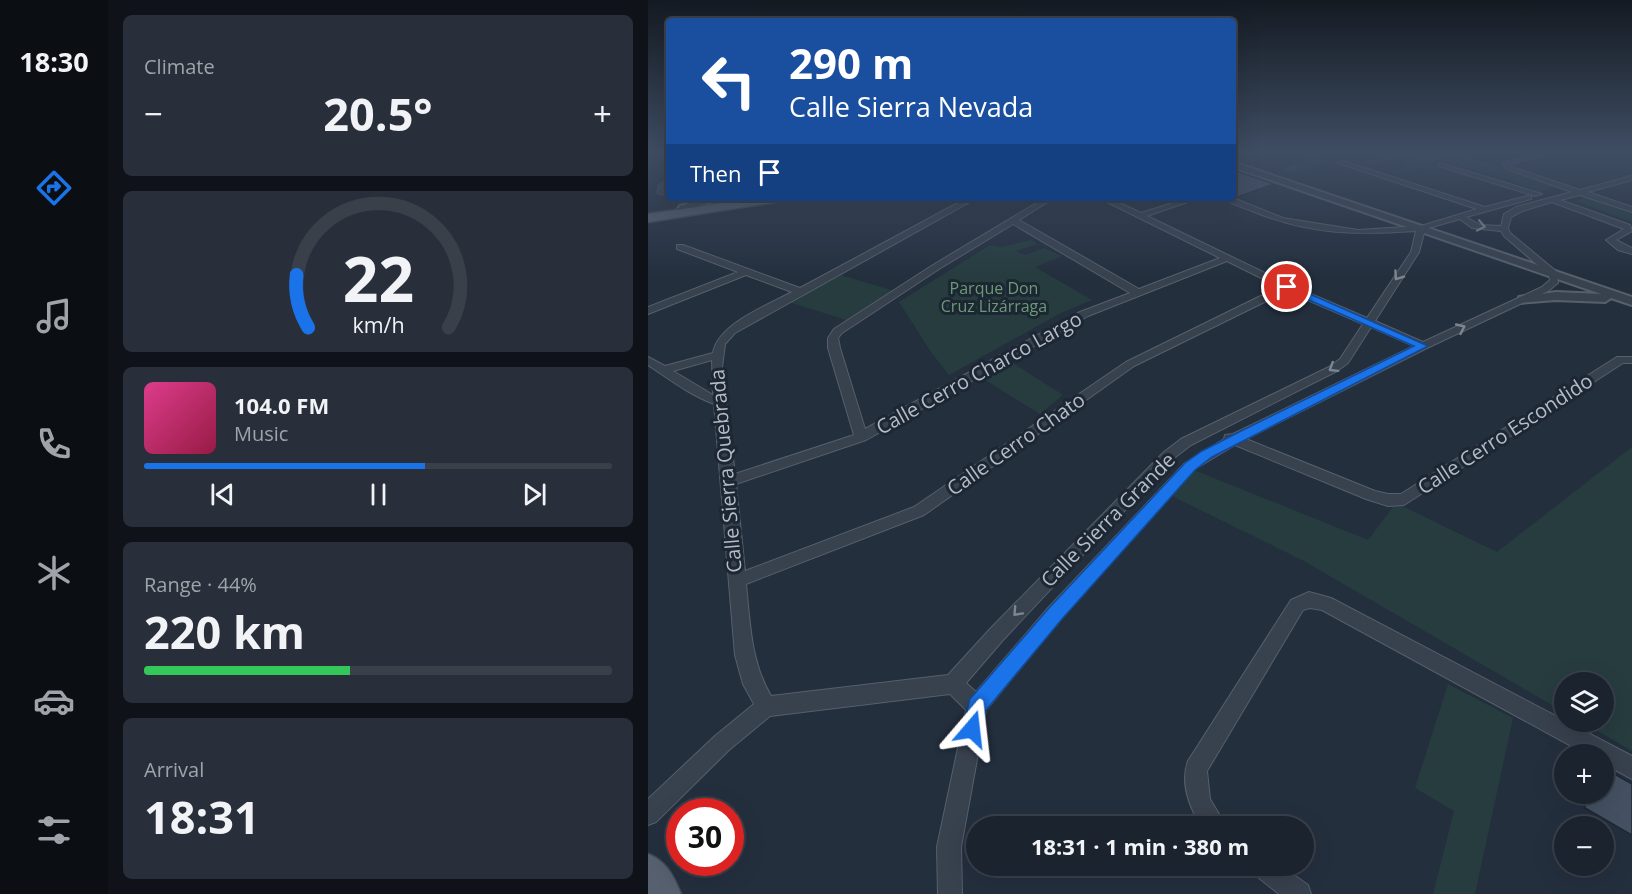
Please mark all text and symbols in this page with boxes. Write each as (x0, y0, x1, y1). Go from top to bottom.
text: 290 m (789, 34, 913, 91)
icon: left (690, 42, 768, 120)
text: 18:30 (19, 43, 89, 80)
text: Climate (144, 53, 215, 80)
text: 20.5° (323, 83, 433, 144)
text: Calle Sierra Nevada (789, 88, 1033, 125)
text: − (144, 91, 163, 136)
text: + (593, 91, 612, 136)
icon: arrive (753, 156, 786, 189)
text: Then (690, 158, 741, 188)
icon: directions (33, 167, 75, 209)
one-way arrow (1475, 219, 1485, 232)
text: 22 (342, 235, 414, 320)
pin (1261, 261, 1312, 312)
icon: arrive (1270, 270, 1303, 303)
one-way arrow (1394, 270, 1405, 281)
park label: Parque Don Cruz Lizárraga (941, 277, 1047, 317)
icon: music (33, 295, 75, 337)
street label: Calle Cerro Charco Largo (871, 305, 1086, 440)
text: km/h (352, 311, 404, 340)
one-way arrow (1455, 324, 1466, 336)
one-way arrow (1329, 361, 1340, 372)
street label: Calle Cerro Escondido (1412, 367, 1598, 500)
street label: Calle Sierra Quebrada (703, 368, 748, 574)
street label: Calle Cerro Chato (941, 386, 1090, 501)
text: 104.0 FM (234, 390, 329, 420)
text: Music (234, 420, 288, 447)
icon: phone (33, 423, 75, 465)
street label: Calle Sierra Grande (1035, 447, 1181, 593)
icon: previous (206, 478, 239, 511)
icon: pause (362, 478, 395, 511)
icon: next (518, 478, 551, 511)
icon: climate (33, 552, 75, 594)
text: Range · 44% (144, 571, 257, 598)
text: 220 km (144, 601, 305, 662)
one-way arrow (1013, 606, 1024, 616)
map controls (1554, 672, 1614, 876)
button: layers (1554, 672, 1614, 732)
icon: car (33, 680, 75, 722)
position arrow (940, 697, 1004, 761)
button: + (1554, 744, 1614, 804)
text: Arrival (144, 756, 204, 783)
text: 18:31 (144, 786, 260, 847)
speed limit sign: 30 (666, 798, 744, 876)
icon: filters (33, 809, 75, 851)
button: − (1554, 816, 1614, 876)
text: 18:31 · 1 min · 380 m (1031, 831, 1249, 861)

